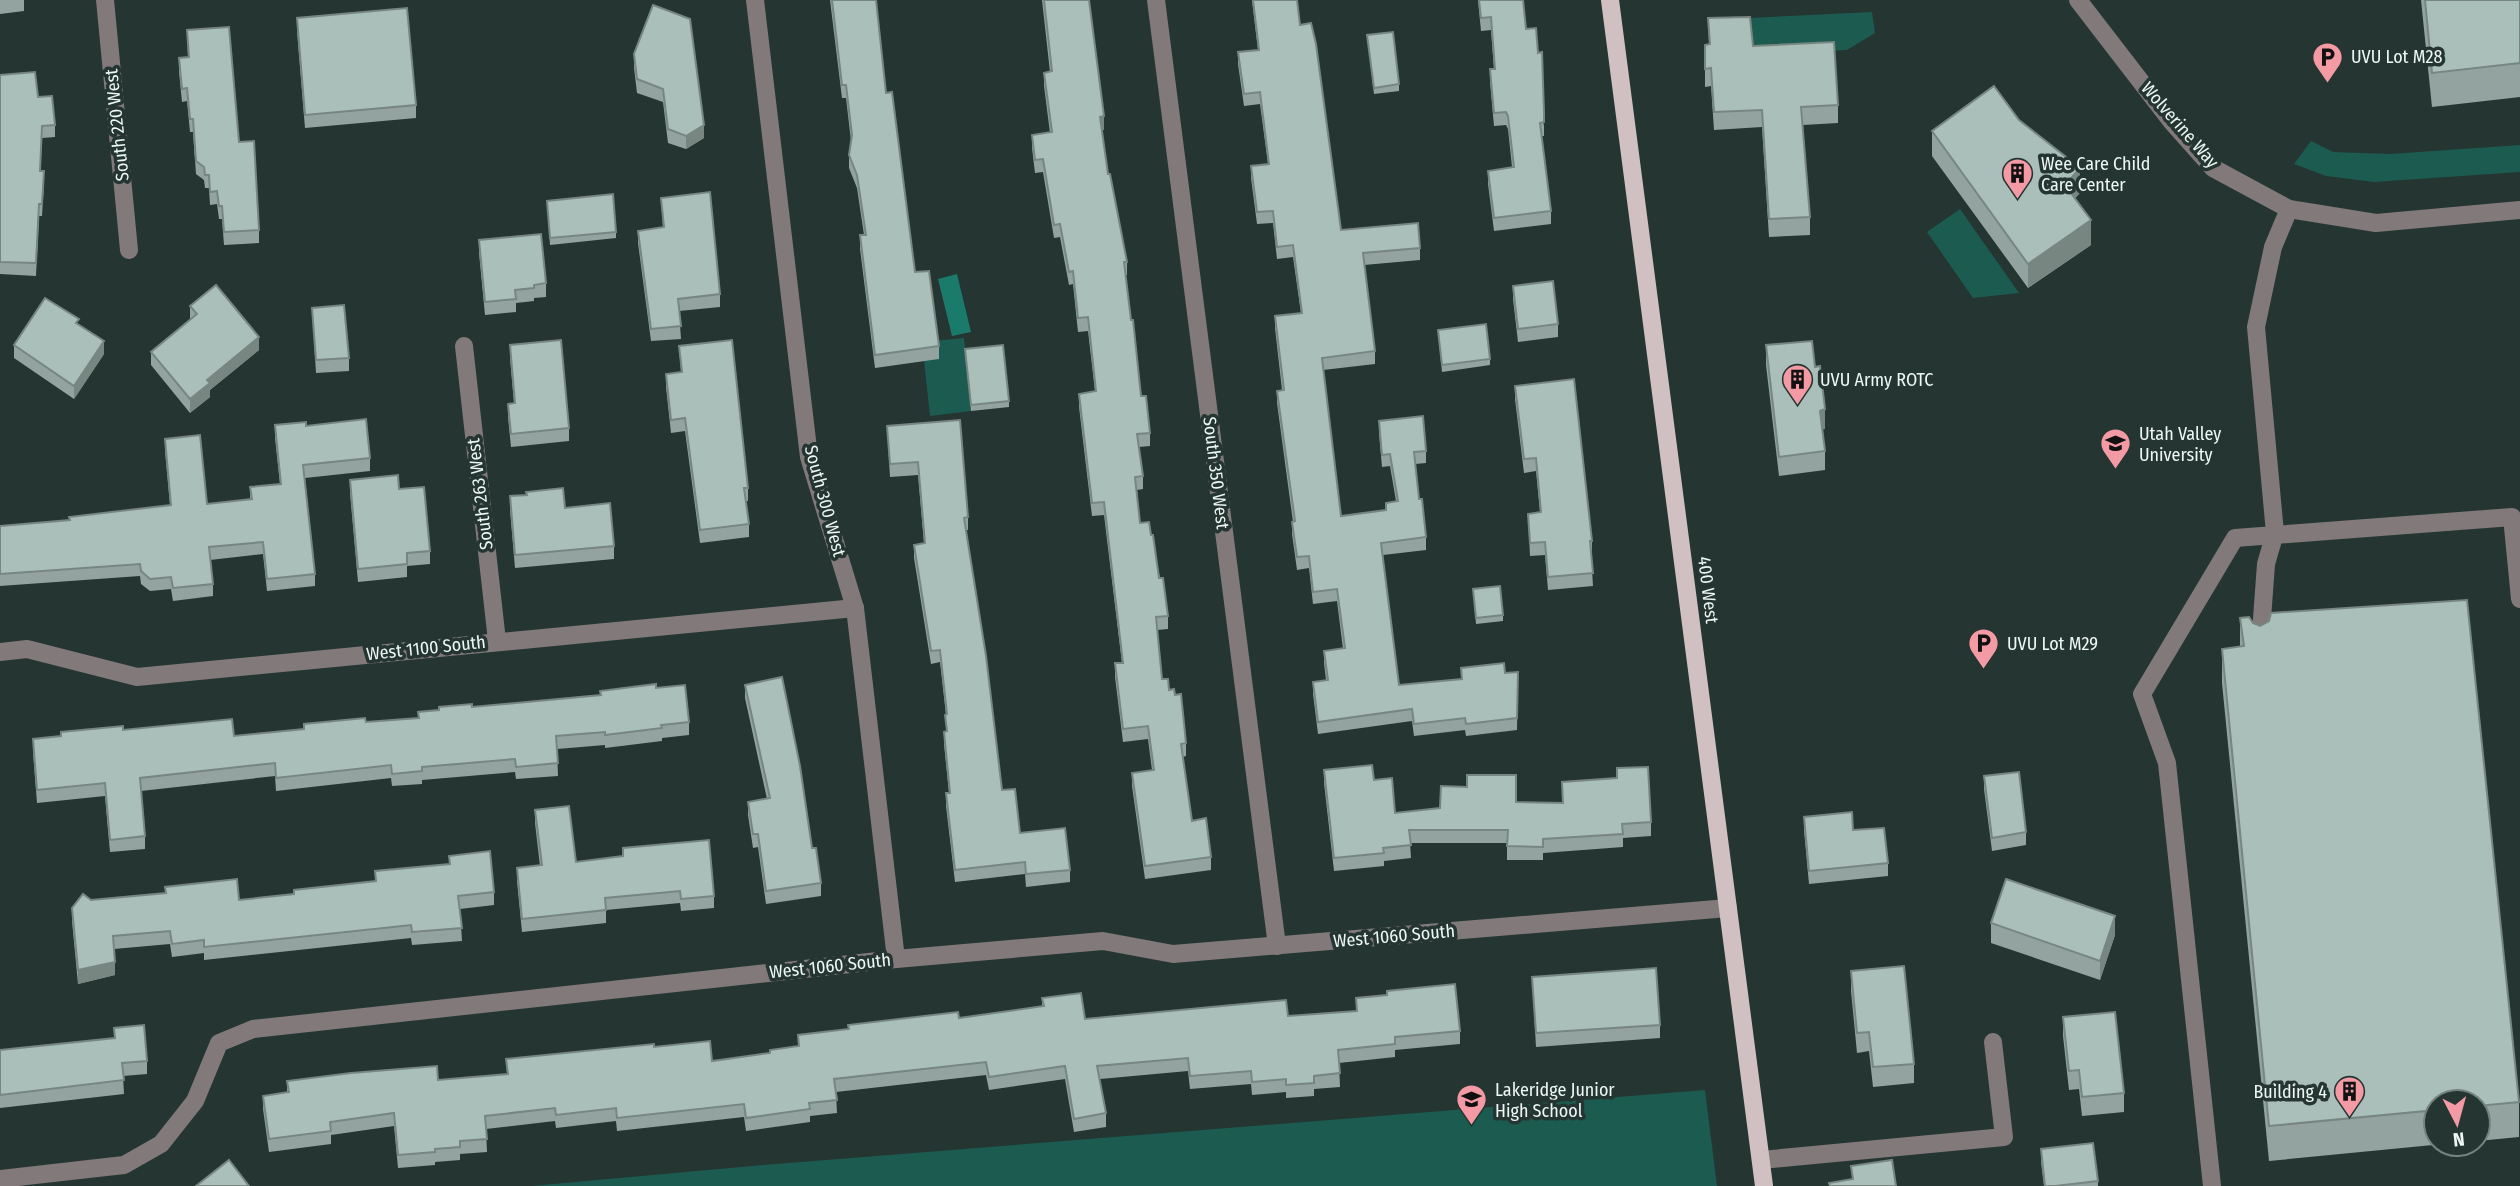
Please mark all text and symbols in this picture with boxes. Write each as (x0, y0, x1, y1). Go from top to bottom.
parking icon: UVU Lot M28 (2311, 40, 2345, 84)
place label: UVU Lot M28 (2351, 46, 2442, 68)
street label: South 220 West (100, 68, 134, 182)
street label: Wolverine Way (2137, 77, 2223, 173)
place label: Wee Care Child Care Center (2041, 153, 2150, 196)
building icon: Wee Care Child Care Center (2001, 157, 2035, 201)
building icon: UVU Army ROTC (1780, 363, 1814, 407)
place label: UVU Army ROTC (1820, 369, 1933, 391)
street label: South 350 West (1198, 415, 1234, 531)
place label: Utah Valley University (2139, 423, 2221, 466)
school or university icon: Utah Valley University (2099, 427, 2133, 471)
street label: South 263 West (462, 437, 498, 551)
street label: South 300 West (800, 443, 850, 559)
street label: 400 West (1693, 555, 1723, 625)
parking icon: UVU Lot M29 (1967, 627, 2001, 671)
street label: West 1100 South (365, 631, 487, 665)
place label: UVU Lot M29 (2007, 633, 2098, 655)
street label: West 1060 South (1332, 920, 1456, 952)
street label: West 1060 South (768, 949, 892, 983)
building icon: Building 4 (2333, 1075, 2367, 1119)
place label: Lakeridge Junior High School (1495, 1079, 1615, 1122)
place label: Building 4 (2253, 1081, 2327, 1103)
school or university icon: Lakeridge Junior High School (1455, 1083, 1489, 1127)
north arrow (2422, 1088, 2492, 1158)
text: N (2452, 1127, 2466, 1151)

